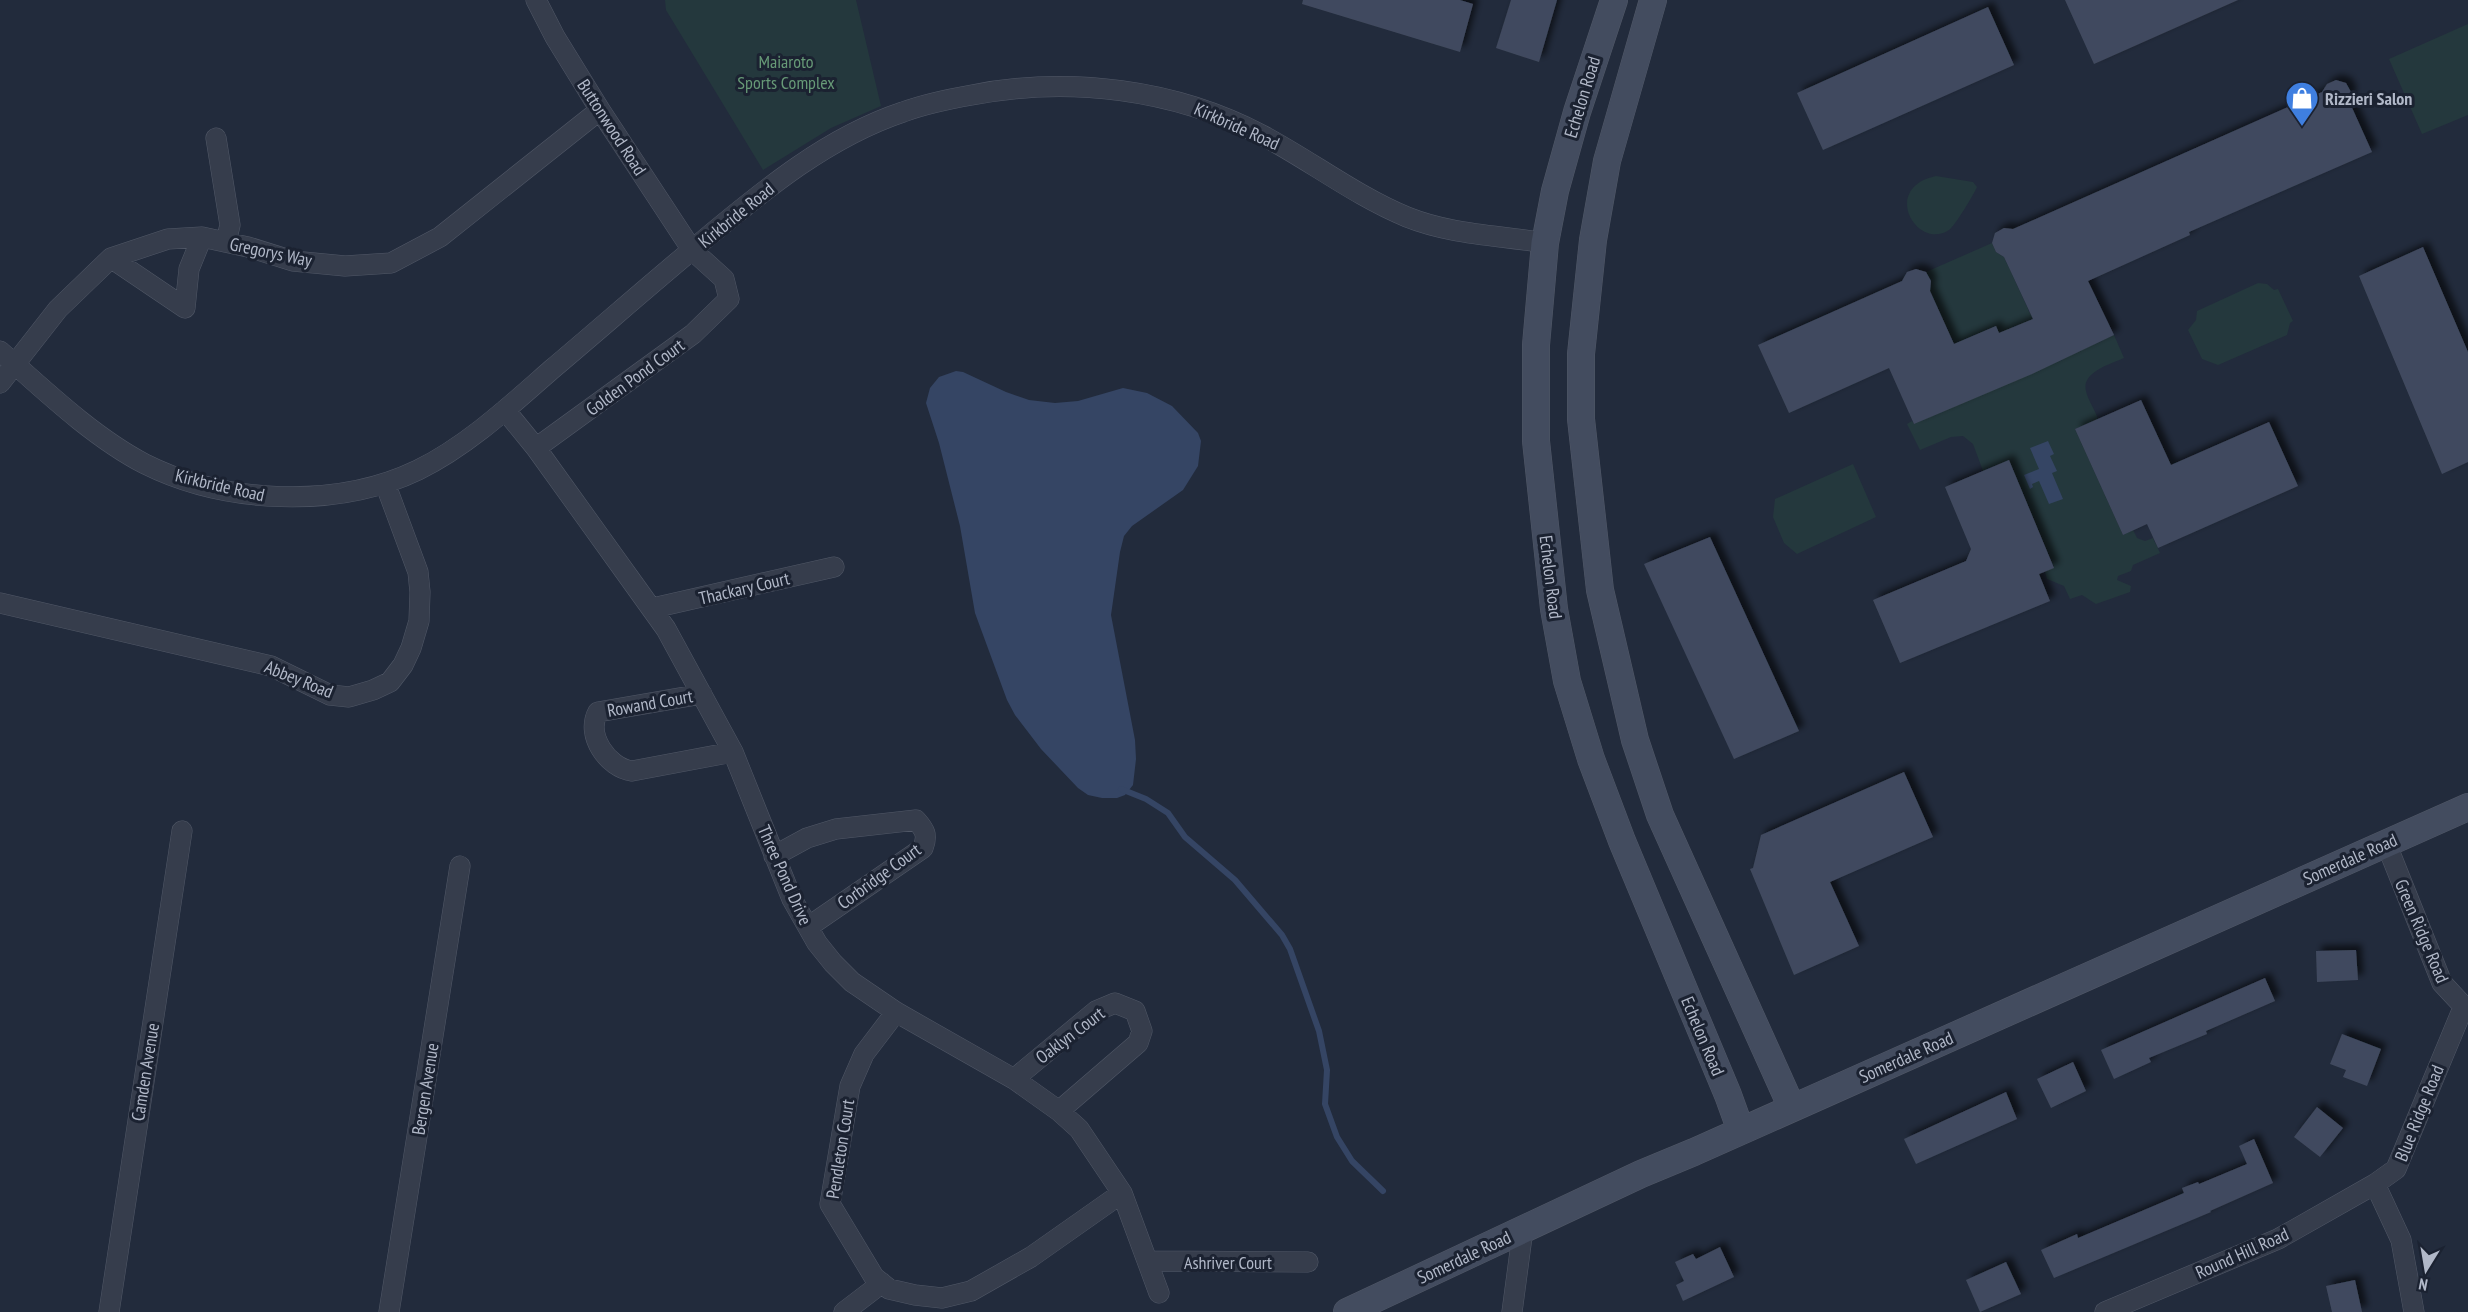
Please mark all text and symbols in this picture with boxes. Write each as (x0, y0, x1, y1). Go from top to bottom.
park label: Maiaroto Sports Complex (737, 50, 835, 94)
street label: Echelon Road (1559, 54, 1605, 140)
street label: Buttonwood Road (572, 75, 652, 179)
shop icon: Rizzieri Salon (2284, 80, 2320, 127)
place label: Rizzieri Salon (2325, 87, 2412, 110)
street label: Kirkbride Road (1191, 97, 1283, 155)
street label: Kirkbride Road (693, 177, 779, 253)
street label: Gregorys Way (228, 232, 314, 272)
street label: Golden Pond Court (581, 333, 689, 420)
street label: Kirkbride Road (173, 464, 267, 506)
street label: Echelon Road (1534, 534, 1568, 620)
street label: Thackary Court (696, 566, 792, 610)
street label: Abbey Road (261, 655, 337, 703)
street label: Rowand Court (605, 684, 695, 722)
street label: Three Pond Drive (753, 821, 817, 929)
street label: Somerdale Road (2299, 828, 2401, 890)
street label: Corbridge Court (833, 838, 925, 914)
street label: Green Ridge Road (2390, 876, 2454, 986)
street label: Echelon Road (1676, 993, 1730, 1079)
street label: Oaklyn Court (1031, 1002, 1109, 1068)
street label: Camden Avenue (126, 1021, 164, 1123)
street label: Somerdale Road (1855, 1026, 1957, 1088)
street label: Bergen Avenue (406, 1041, 444, 1137)
street label: Blue Ridge Road (2389, 1061, 2449, 1165)
street label: Pendleton Court (821, 1098, 859, 1200)
street label: Round Hill Road (2192, 1222, 2292, 1284)
street label: Somerdale Road (1413, 1225, 1515, 1289)
north arrow (2396, 1240, 2456, 1300)
street label: Ashriver Court (1184, 1251, 1272, 1274)
text: N (2417, 1274, 2429, 1295)

